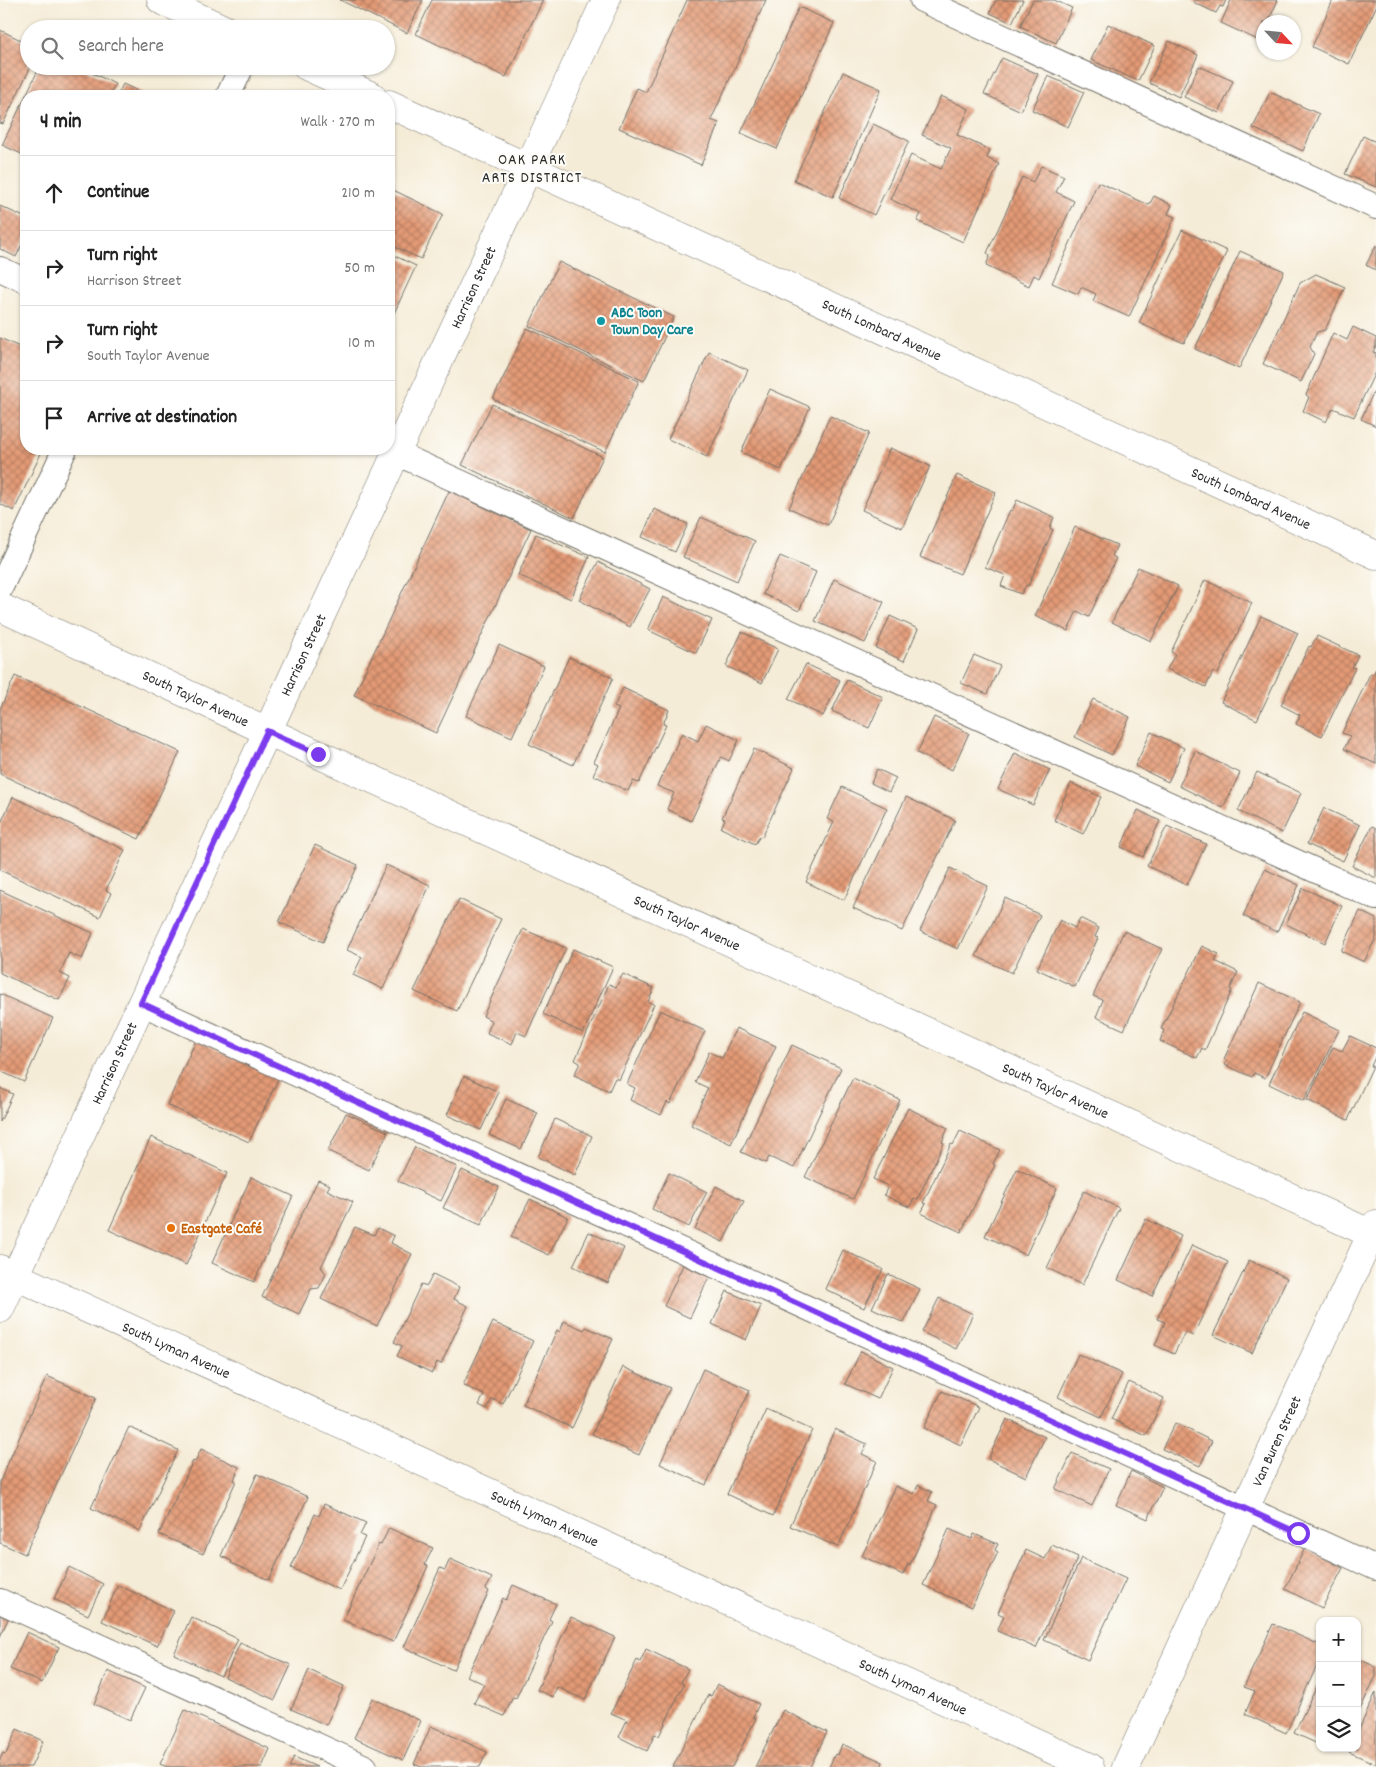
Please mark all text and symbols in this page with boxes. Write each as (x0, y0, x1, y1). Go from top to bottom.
north arrow (1256, 15, 1301, 60)
search box (20, 20, 395, 75)
icon: search (38, 34, 66, 62)
text: Search here (78, 34, 164, 61)
text: 4 min (40, 108, 82, 138)
text: Walk · 270 m (300, 111, 375, 134)
district label: OAK PARK ARTS DISTRICT (482, 149, 582, 190)
icon: ahead (40, 179, 68, 207)
text: Continue (87, 180, 149, 207)
text: 210 m (341, 182, 375, 205)
text: Turn right (87, 243, 158, 270)
street label: Harrison Street (446, 243, 504, 333)
icon: right (40, 254, 68, 282)
text: 50 m (344, 257, 375, 280)
text: Harrison Street (87, 270, 181, 293)
street label: South Lombard Avenue (818, 294, 945, 368)
place label: ABC Toon Town Day Care (611, 303, 694, 342)
marker: ABC Toon Town Day Care (595, 315, 607, 327)
text: Turn right (87, 318, 158, 345)
icon: right (40, 329, 68, 357)
text: 10 m (348, 332, 375, 355)
text: South Taylor Avenue (87, 345, 210, 368)
icon: arrive (40, 404, 68, 432)
text: Arrive at destination (87, 405, 237, 432)
street label: South Lombard Avenue (1187, 463, 1314, 537)
street label: Harrison Street (276, 610, 333, 700)
street label: South Taylor Avenue (138, 666, 252, 734)
route end (307, 743, 330, 766)
street label: South Taylor Avenue (629, 890, 744, 958)
street label: Harrison Street (87, 1019, 144, 1109)
street label: South Taylor Avenue (998, 1058, 1112, 1126)
place label: Eastgate Café (181, 1219, 263, 1241)
marker: Eastgate Café (165, 1222, 177, 1234)
street label: South Lyman Avenue (118, 1317, 234, 1386)
street label: Van Buren Street (1248, 1393, 1308, 1491)
street label: South Lyman Avenue (486, 1485, 602, 1554)
route start (1287, 1522, 1310, 1545)
map controls (1316, 1617, 1361, 1752)
button: + (1316, 1617, 1361, 1662)
street label: South Lyman Avenue (855, 1654, 970, 1722)
button: − (1316, 1662, 1361, 1707)
button: layers (1316, 1707, 1361, 1752)

